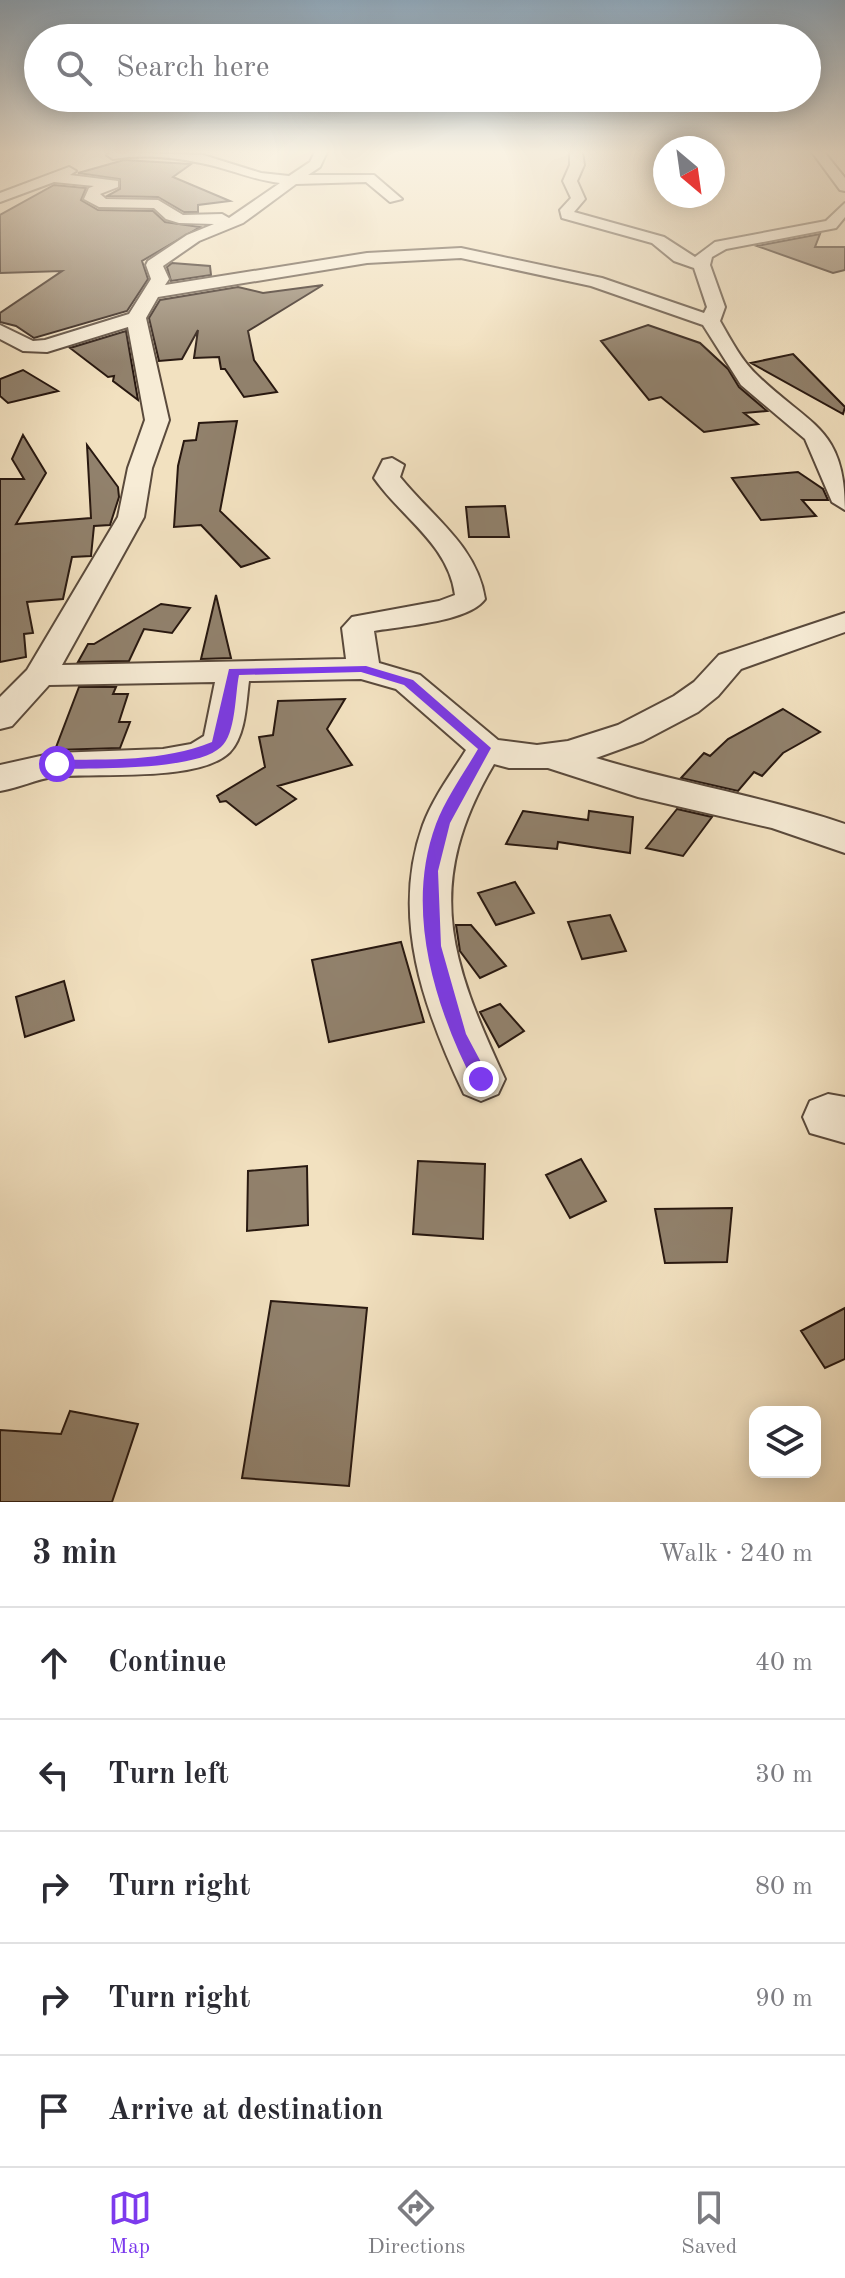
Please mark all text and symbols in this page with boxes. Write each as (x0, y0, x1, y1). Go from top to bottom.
search box (24, 24, 821, 112)
icon: search (52, 46, 96, 90)
text: Search here (116, 53, 270, 83)
north arrow (653, 136, 725, 208)
route start (39, 746, 75, 782)
route end (463, 1061, 499, 1097)
map controls (749, 1406, 821, 1478)
button: layers (749, 1406, 821, 1478)
text: 3 min (32, 1537, 117, 1571)
text: Walk · 240 m (659, 1541, 813, 1567)
icon: ahead (32, 1641, 76, 1685)
text: Continue (108, 1648, 227, 1678)
text: 40 m (755, 1650, 813, 1676)
icon: left (32, 1753, 76, 1797)
text: Turn left (108, 1760, 229, 1790)
text: 30 m (755, 1762, 813, 1788)
icon: right (32, 1865, 76, 1909)
text: Turn right (108, 1872, 250, 1902)
text: 80 m (755, 1874, 813, 1900)
icon: right (32, 1977, 76, 2021)
text: Turn right (108, 1984, 250, 2014)
text: 90 m (755, 1986, 813, 2012)
icon: arrive (32, 2089, 76, 2133)
text: Arrive at destination (108, 2096, 383, 2126)
tab: Map (108, 2186, 152, 2261)
tab: Directions (368, 2186, 465, 2261)
tab: Saved (681, 2186, 737, 2261)

